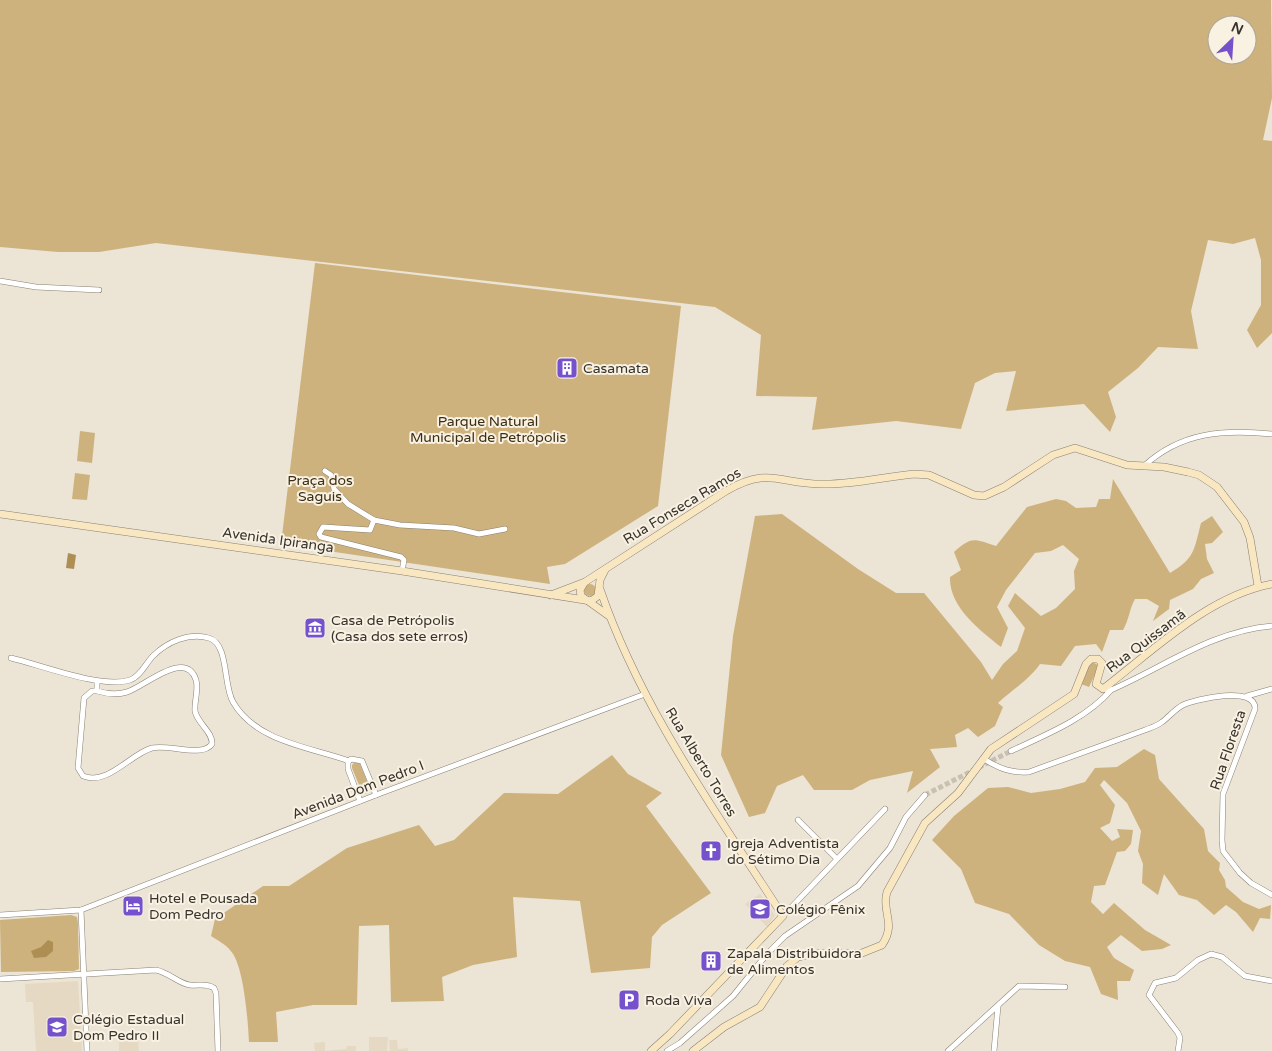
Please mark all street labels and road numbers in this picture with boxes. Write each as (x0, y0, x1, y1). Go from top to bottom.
street label: Rua Fonseca Ramos (620, 464, 744, 548)
street label: Avenida Ipiranga (221, 524, 335, 556)
street label: Rua Quissamã (1103, 606, 1189, 676)
street label: Rua Alberto Torres (662, 704, 741, 820)
street label: Rua Floresta (1206, 708, 1250, 792)
street label: Avenida Dom Pedro I (290, 757, 426, 823)

